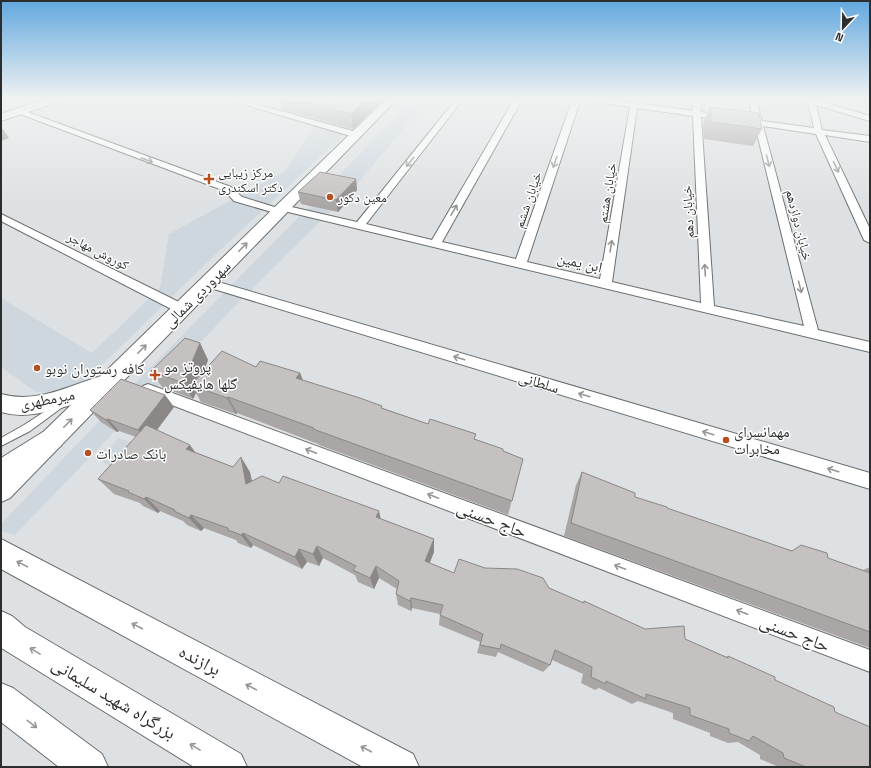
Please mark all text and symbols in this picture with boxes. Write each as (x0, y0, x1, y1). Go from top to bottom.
north arrow (823, 8, 863, 48)
text: N (833, 29, 845, 45)
one-way arrow (765, 154, 772, 167)
one-way arrow (551, 155, 559, 167)
one-way arrow (141, 156, 153, 164)
one-way arrow (406, 156, 414, 167)
one-way arrow (833, 161, 840, 173)
street label: خیابان هشتم (594, 162, 620, 224)
place label: مرکز زیبایی دکتر اسکندری (218, 164, 283, 196)
street label: خیابان ششم (511, 170, 545, 230)
marker: مرکز زیبایی دکتر اسکندری (203, 173, 215, 185)
street label: خیابان دهم (678, 185, 698, 239)
street label: خیابان دوازدهم (782, 188, 816, 262)
place label: معین دکور (337, 189, 387, 206)
marker: معین دکور (325, 192, 335, 202)
one-way arrow (451, 204, 459, 216)
street label: کوروش مهاجر (63, 228, 132, 274)
one-way arrow (608, 240, 616, 253)
one-way arrow (238, 242, 248, 252)
street label: ابن یمین (555, 248, 604, 277)
street label: سهروردی شمالی (159, 256, 235, 332)
one-way arrow (702, 264, 709, 277)
one-way arrow (797, 280, 804, 293)
one-way arrow (137, 344, 147, 354)
one-way arrow (453, 354, 466, 361)
place label: پروتز مو گلها هایفیکس (164, 357, 238, 394)
place label: کافه رستوران نوبو (45, 359, 144, 379)
marker: کافه رستوران نوبو (32, 363, 42, 373)
street label: سلطانی (516, 367, 562, 398)
marker: پروتز مو گلها هایفیکس (149, 369, 161, 381)
street label: میرمطهری (18, 384, 76, 415)
one-way arrow (577, 391, 590, 398)
one-way arrow (63, 418, 73, 428)
place label: مهمانسرای مخابرات (734, 422, 790, 458)
one-way arrow (702, 429, 715, 436)
marker: مهمانسرای مخابرات (721, 435, 731, 445)
place label: بانک صادرات (96, 444, 166, 463)
one-way arrow (306, 446, 318, 454)
marker: بانک صادرات (83, 448, 93, 458)
one-way arrow (826, 466, 839, 473)
one-way arrow (427, 492, 439, 500)
street label: حاج حسنی (453, 495, 530, 544)
one-way arrow (16, 560, 28, 567)
one-way arrow (614, 562, 626, 570)
one-way arrow (736, 608, 748, 616)
street label: حاج حسنی (756, 609, 833, 658)
one-way arrow (131, 621, 143, 629)
street label: برازنده (175, 639, 225, 681)
one-way arrow (29, 646, 41, 654)
street label: بزرگراه شهید سلیمانی (48, 652, 180, 744)
one-way arrow (245, 683, 257, 690)
one-way arrow (26, 719, 37, 728)
one-way arrow (189, 742, 201, 750)
one-way arrow (360, 744, 372, 752)

